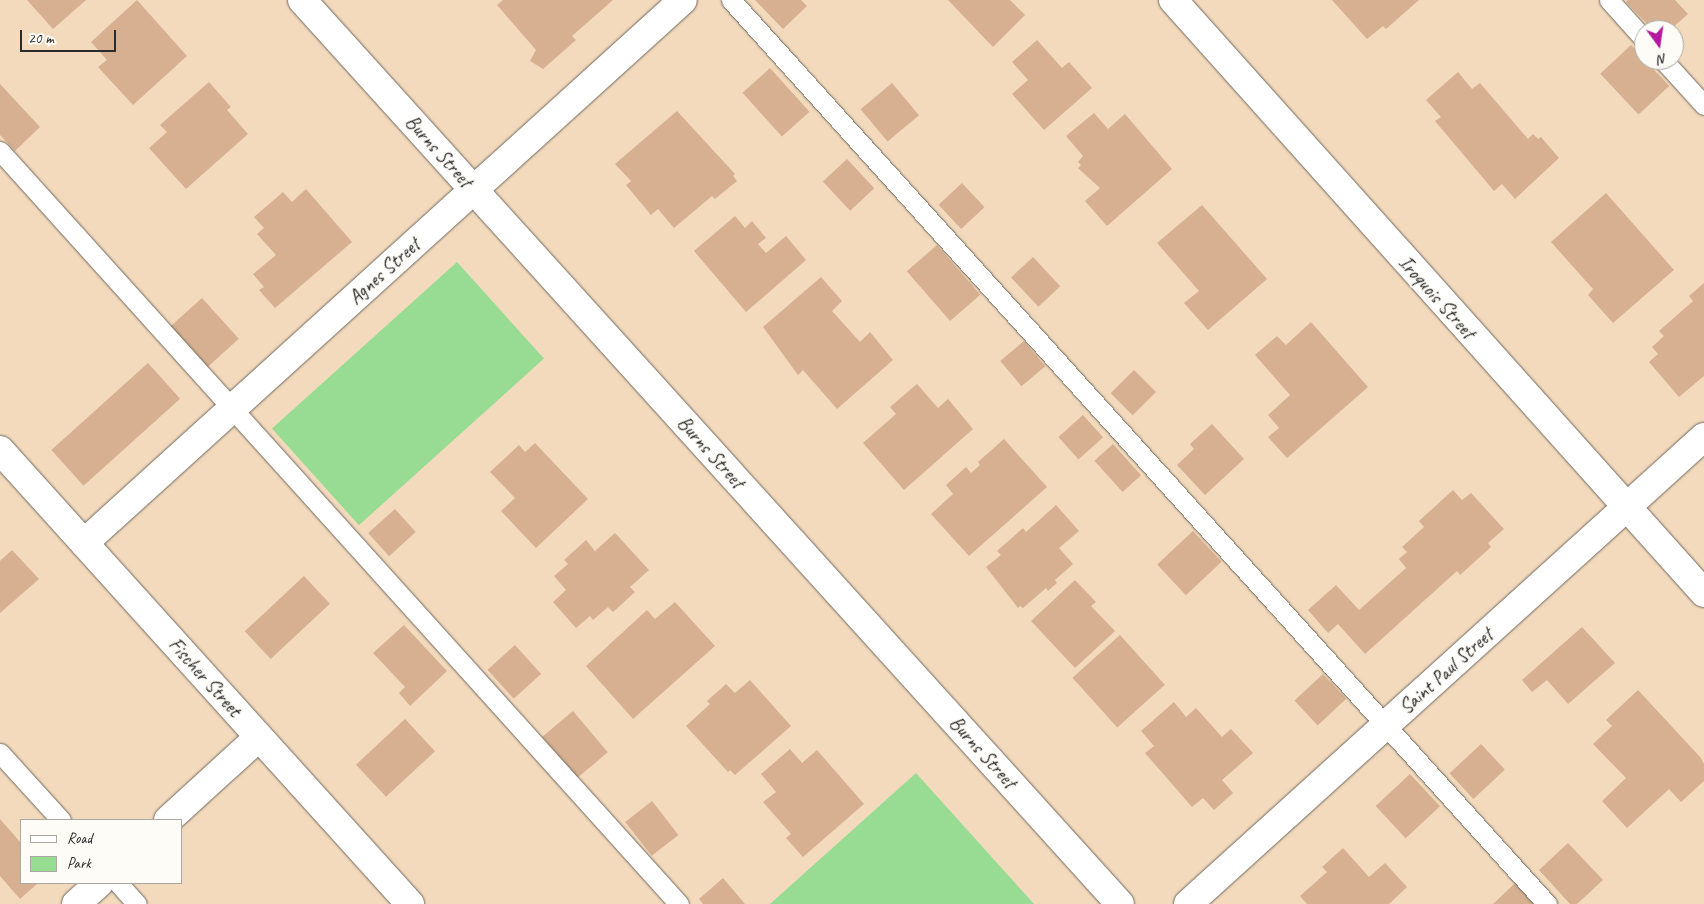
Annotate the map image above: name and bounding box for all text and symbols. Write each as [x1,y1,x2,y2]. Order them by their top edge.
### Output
scale bar [22,20,119,52]
north arrow [1634,20,1684,70]
text: 20 m [28,29,54,48]
text: N [1656,50,1669,68]
street label: Burns Street [400,110,478,192]
street label: Agnes Street [343,233,425,309]
street label: Iroquois Street [1394,251,1480,343]
street label: Burns Street [672,411,750,493]
street label: Saint Paul Street [1394,622,1498,720]
street label: Fischer Street [163,633,247,721]
street label: Burns Street [944,711,1022,793]
legend [20,819,182,884]
text: Road [67,829,92,848]
text: Park [67,854,91,873]

